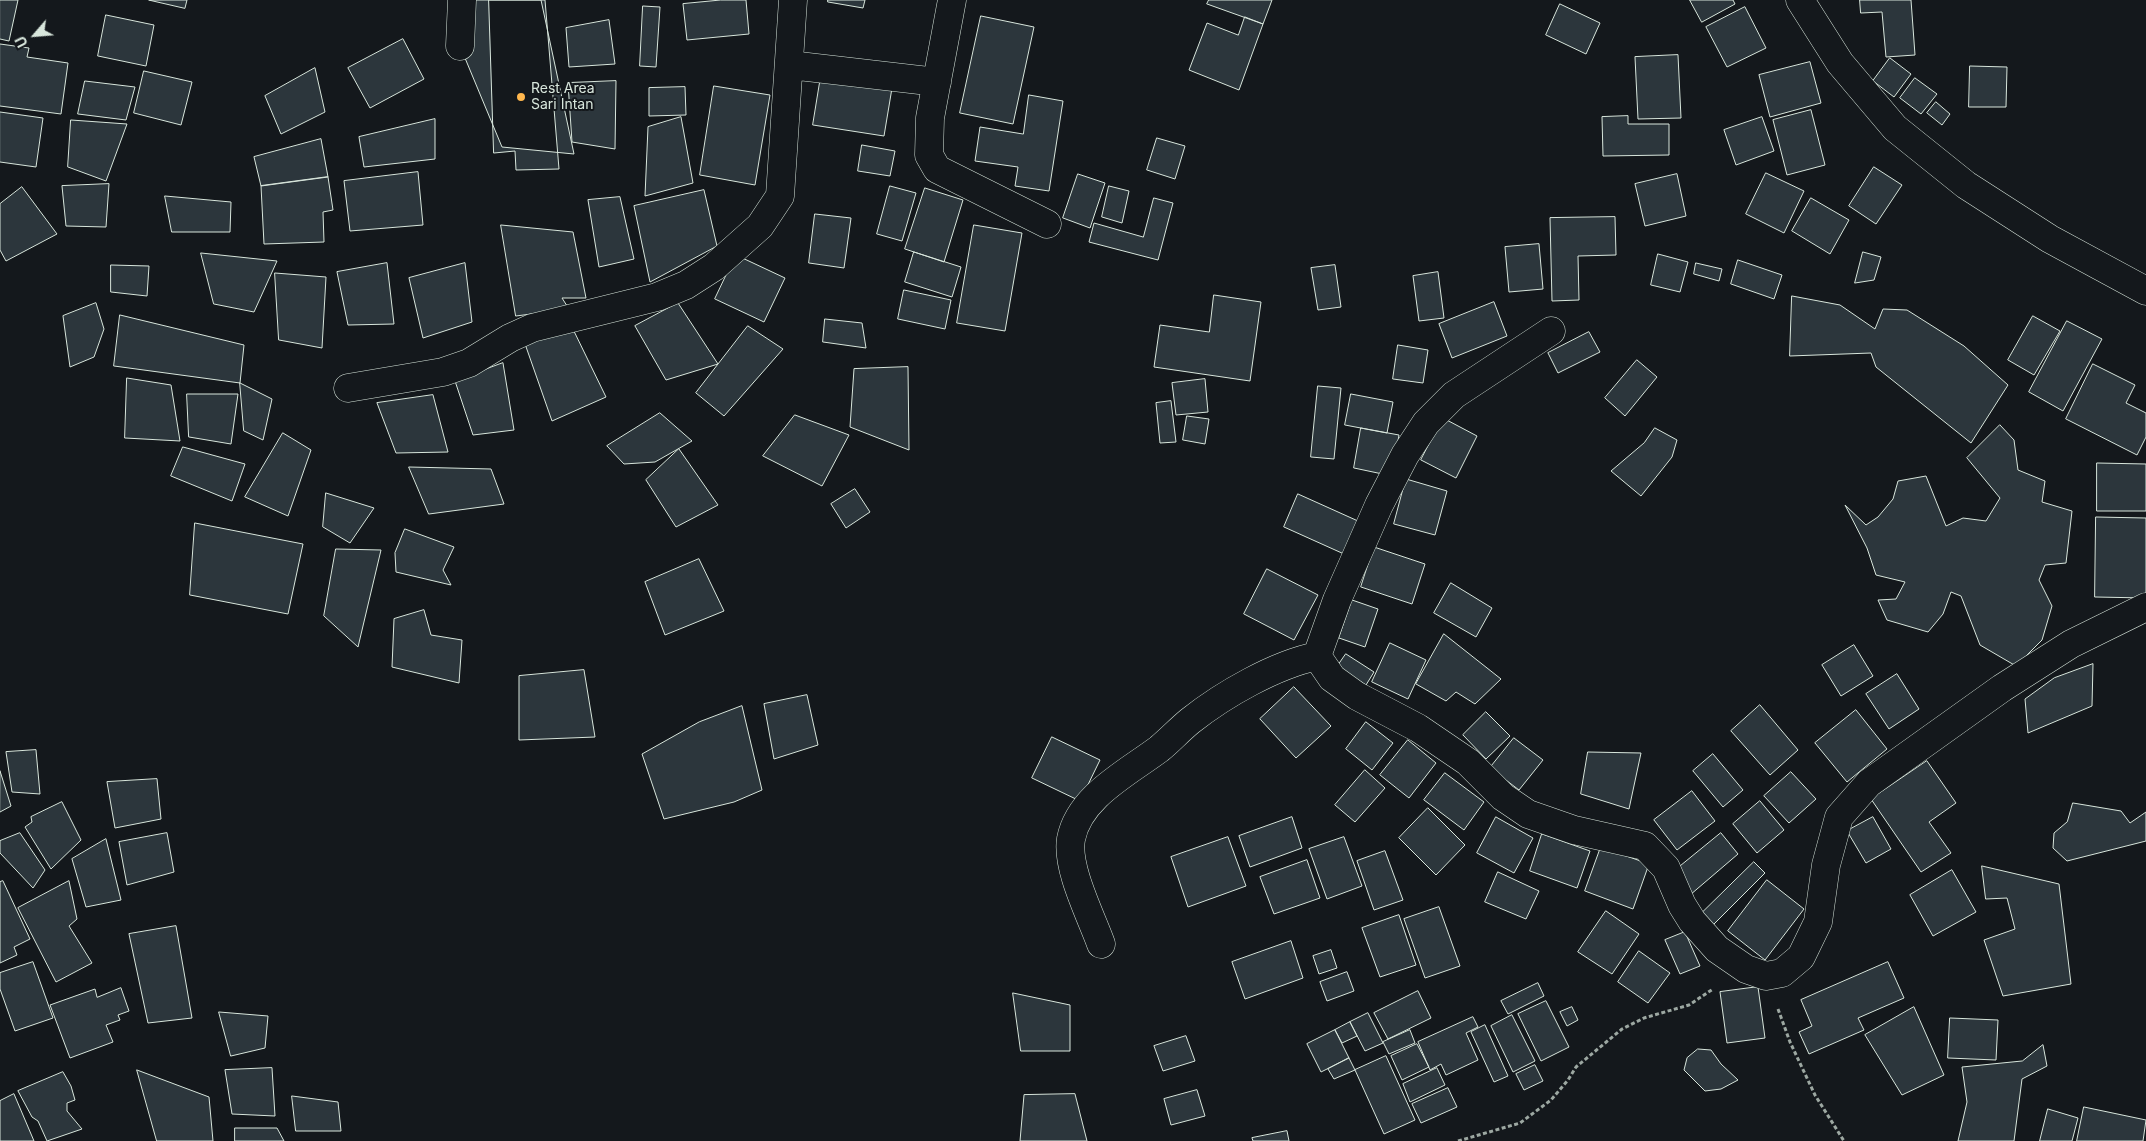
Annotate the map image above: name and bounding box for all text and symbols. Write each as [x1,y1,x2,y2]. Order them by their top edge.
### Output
north arrow [10,10,60,60]
text: U [11,34,31,50]
place label: Rest Area Sari Intan [531,81,595,114]
marker: Rest Area Sari Intan [515,91,527,103]

